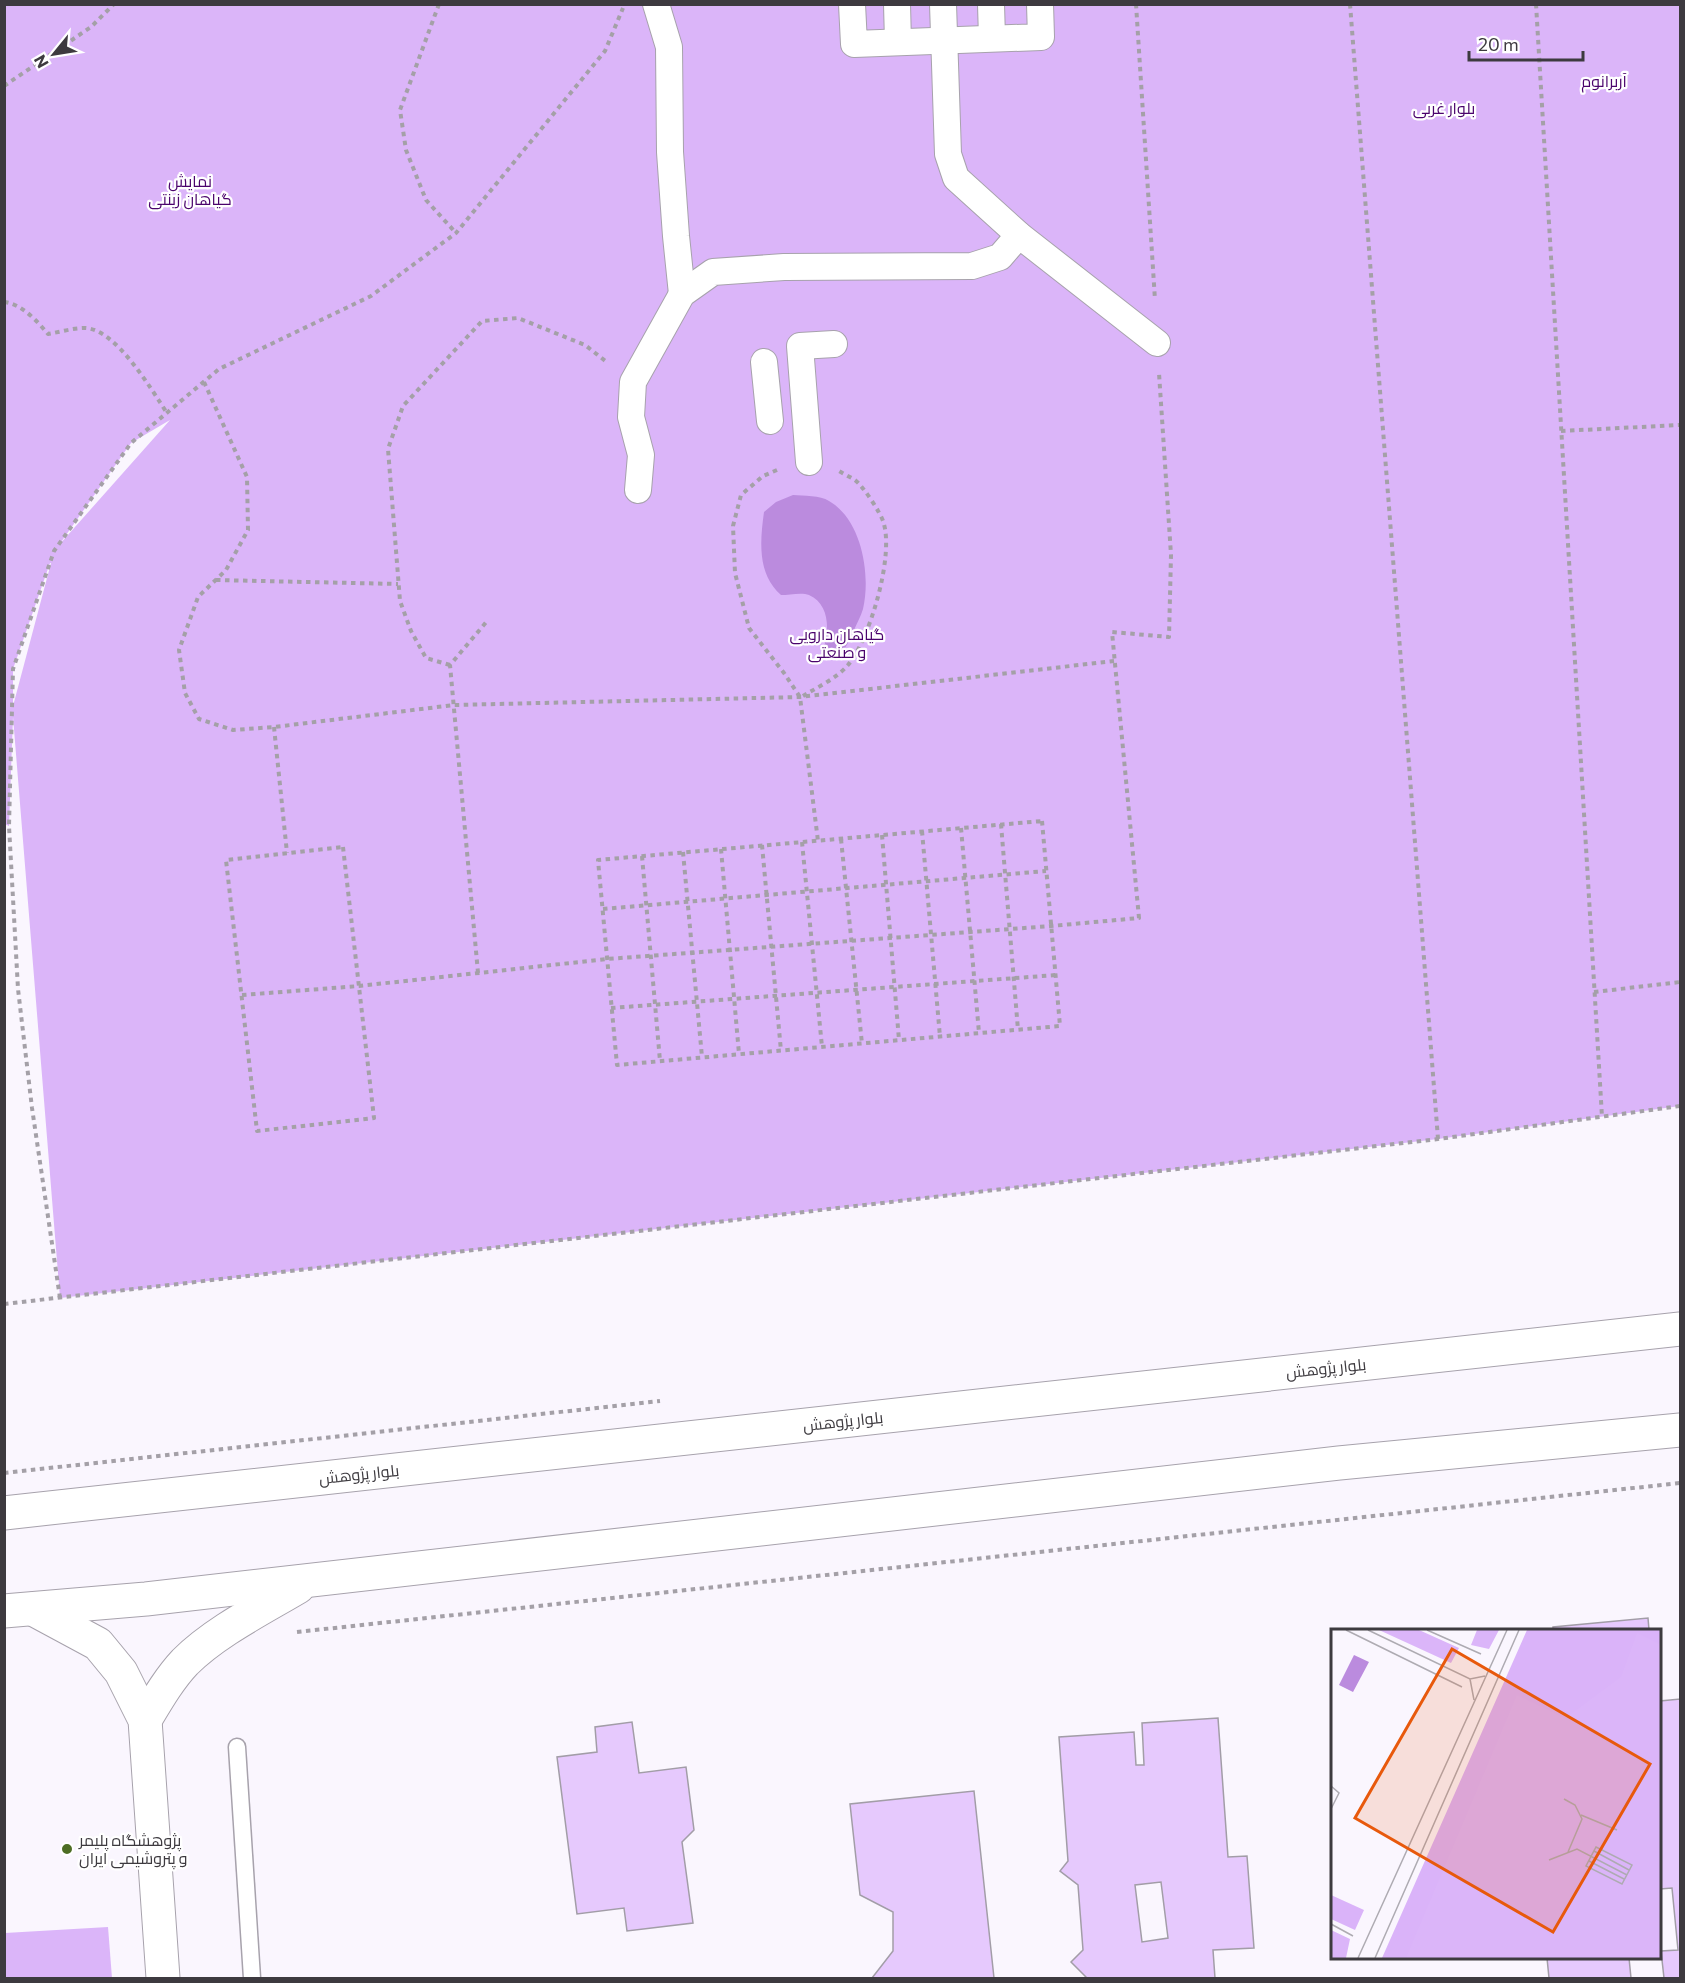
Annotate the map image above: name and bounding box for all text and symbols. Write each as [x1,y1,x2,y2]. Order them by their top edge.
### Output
north arrow [24,24,84,84]
scale bar [1469,24,1583,62]
text: 20 m [1478,33,1519,55]
text: N [29,52,52,72]
park label: آربرانوم [1581,71,1627,93]
park label: بلوار غربی [1413,98,1475,119]
park label: نمایش گیاهان زینتی [148,171,232,210]
park label: گیاهان دارویی و صنعتی [790,624,884,663]
street label: بلوار پژوهش [1285,1354,1367,1384]
street label: بلوار پژوهش [802,1407,884,1437]
street label: بلوار پژوهش [318,1460,400,1490]
inset map [1331,1629,1661,1959]
place label: پژوهشگاه پلیمر و پتروشیمی ایران [78,1830,188,1870]
marker: پژوهشگاه پلیمر و پتروشیمی ایران [60,1842,74,1856]

